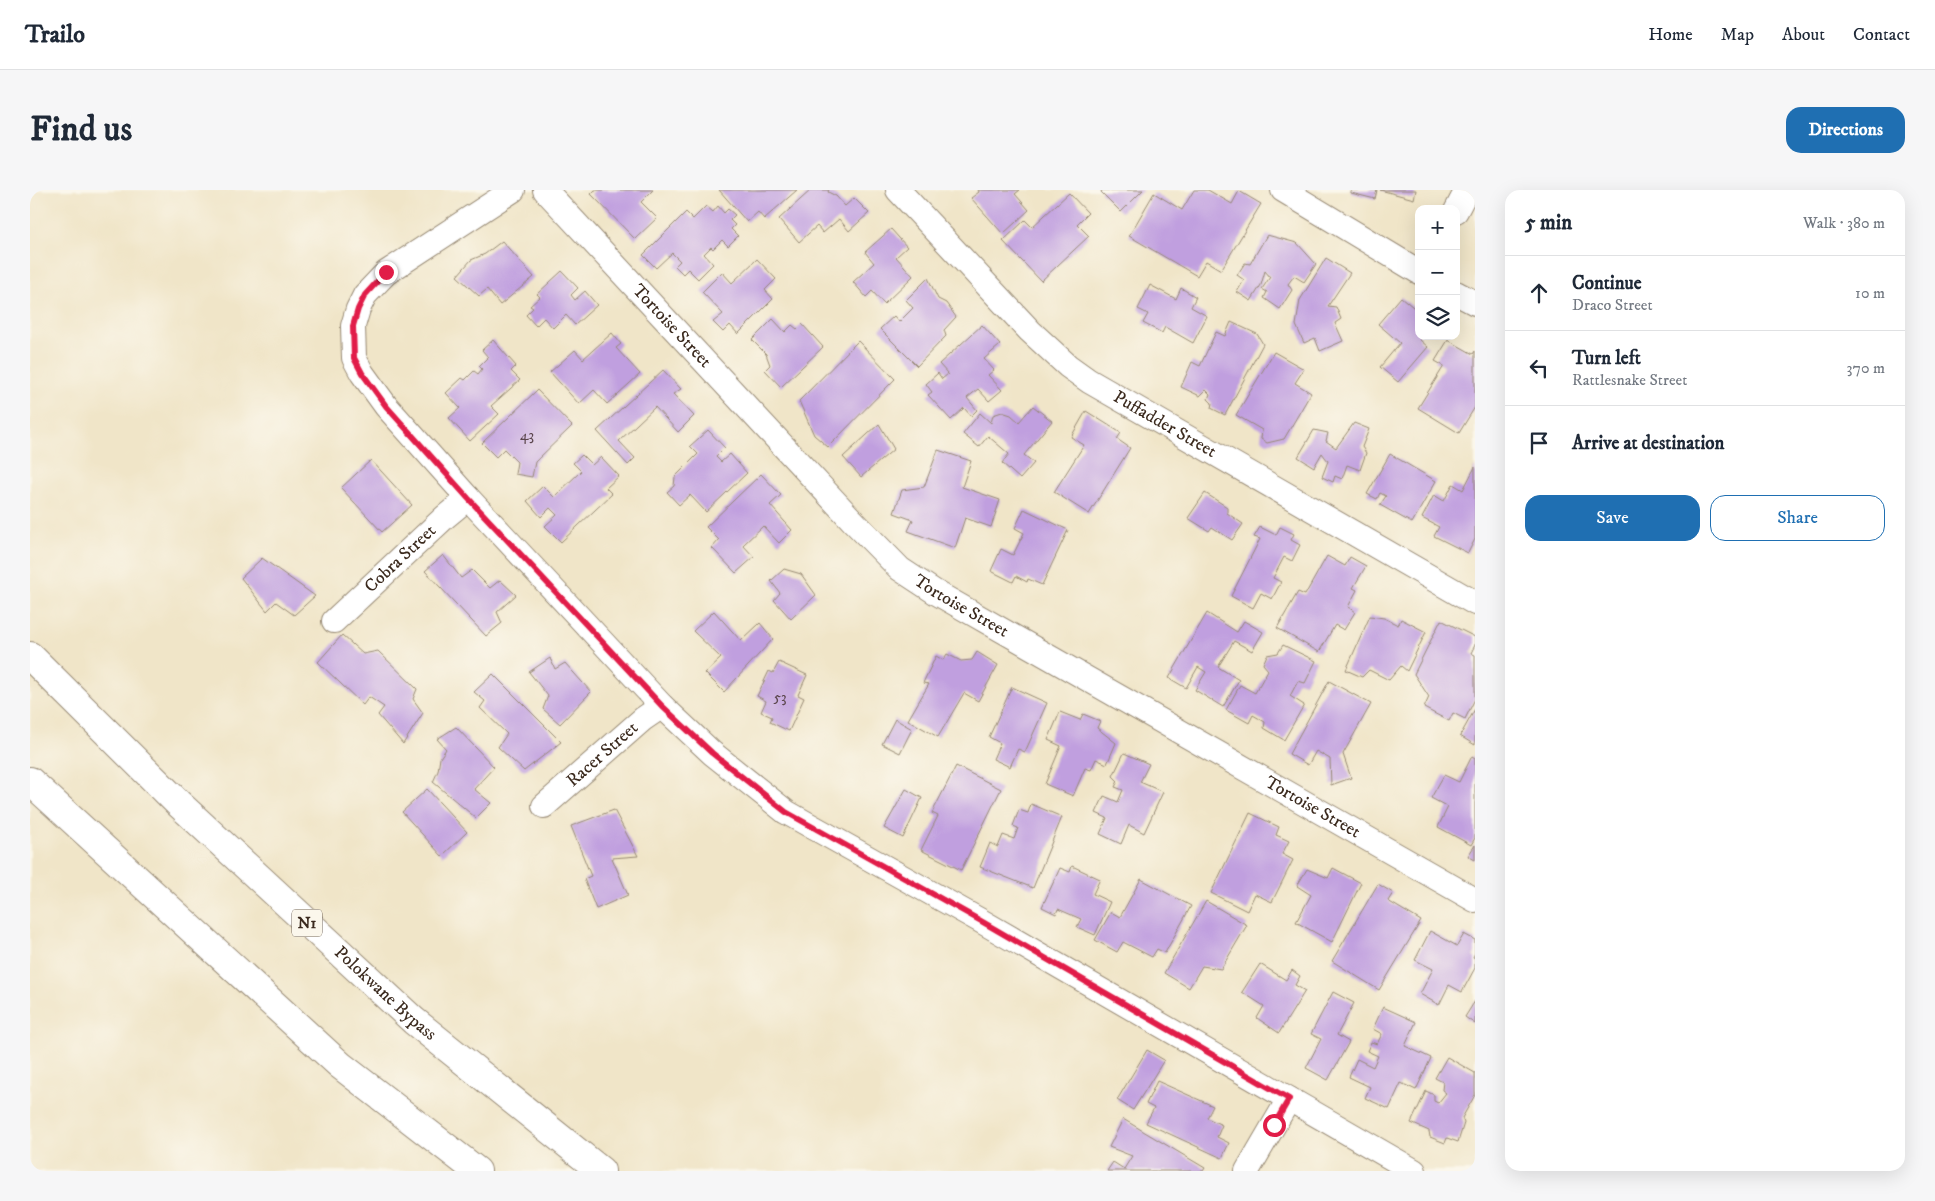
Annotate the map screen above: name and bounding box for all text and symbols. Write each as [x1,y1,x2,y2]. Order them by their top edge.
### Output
text: Trailo [25,20,85,50]
text: Home [1648,24,1693,46]
text: Map [1721,24,1754,46]
text: About [1782,24,1825,46]
text: Contact [1853,24,1910,46]
button: Directions [1786,107,1905,153]
text: Find us [30,108,132,152]
map controls [1415,205,1460,340]
button: + [1415,205,1460,250]
text: 5 min [1525,210,1572,236]
text: Walk · 380 m [1803,213,1885,233]
button: − [1415,250,1460,295]
route end [375,261,398,284]
text: Continue [1572,272,1642,295]
icon: ahead [1525,279,1553,307]
street label: Tortoise Street [627,280,716,373]
text: 10 m [1855,283,1885,303]
button: layers [1415,295,1460,340]
text: Draco Street [1572,295,1653,315]
text: Turn left [1572,347,1641,370]
icon: left [1525,354,1553,382]
text: 370 m [1847,358,1885,378]
text: Rattlesnake Street [1572,370,1687,390]
street label: Puffadder Street [1109,386,1220,463]
house number: 43 [520,426,534,445]
icon: arrive [1525,429,1553,457]
text: Arrive at destination [1572,432,1724,455]
button: Save [1525,495,1700,541]
button: Share [1710,495,1885,541]
street label: Cobra Street [360,520,441,598]
street label: Tortoise Street [909,570,1013,643]
house number: 53 [773,688,787,707]
street label: Racer Street [562,717,643,792]
street label: Tortoise Street [1261,772,1364,843]
road number: N1 [292,910,322,936]
street label: Polokwane Bypass [329,942,441,1045]
route start [1263,1114,1286,1137]

